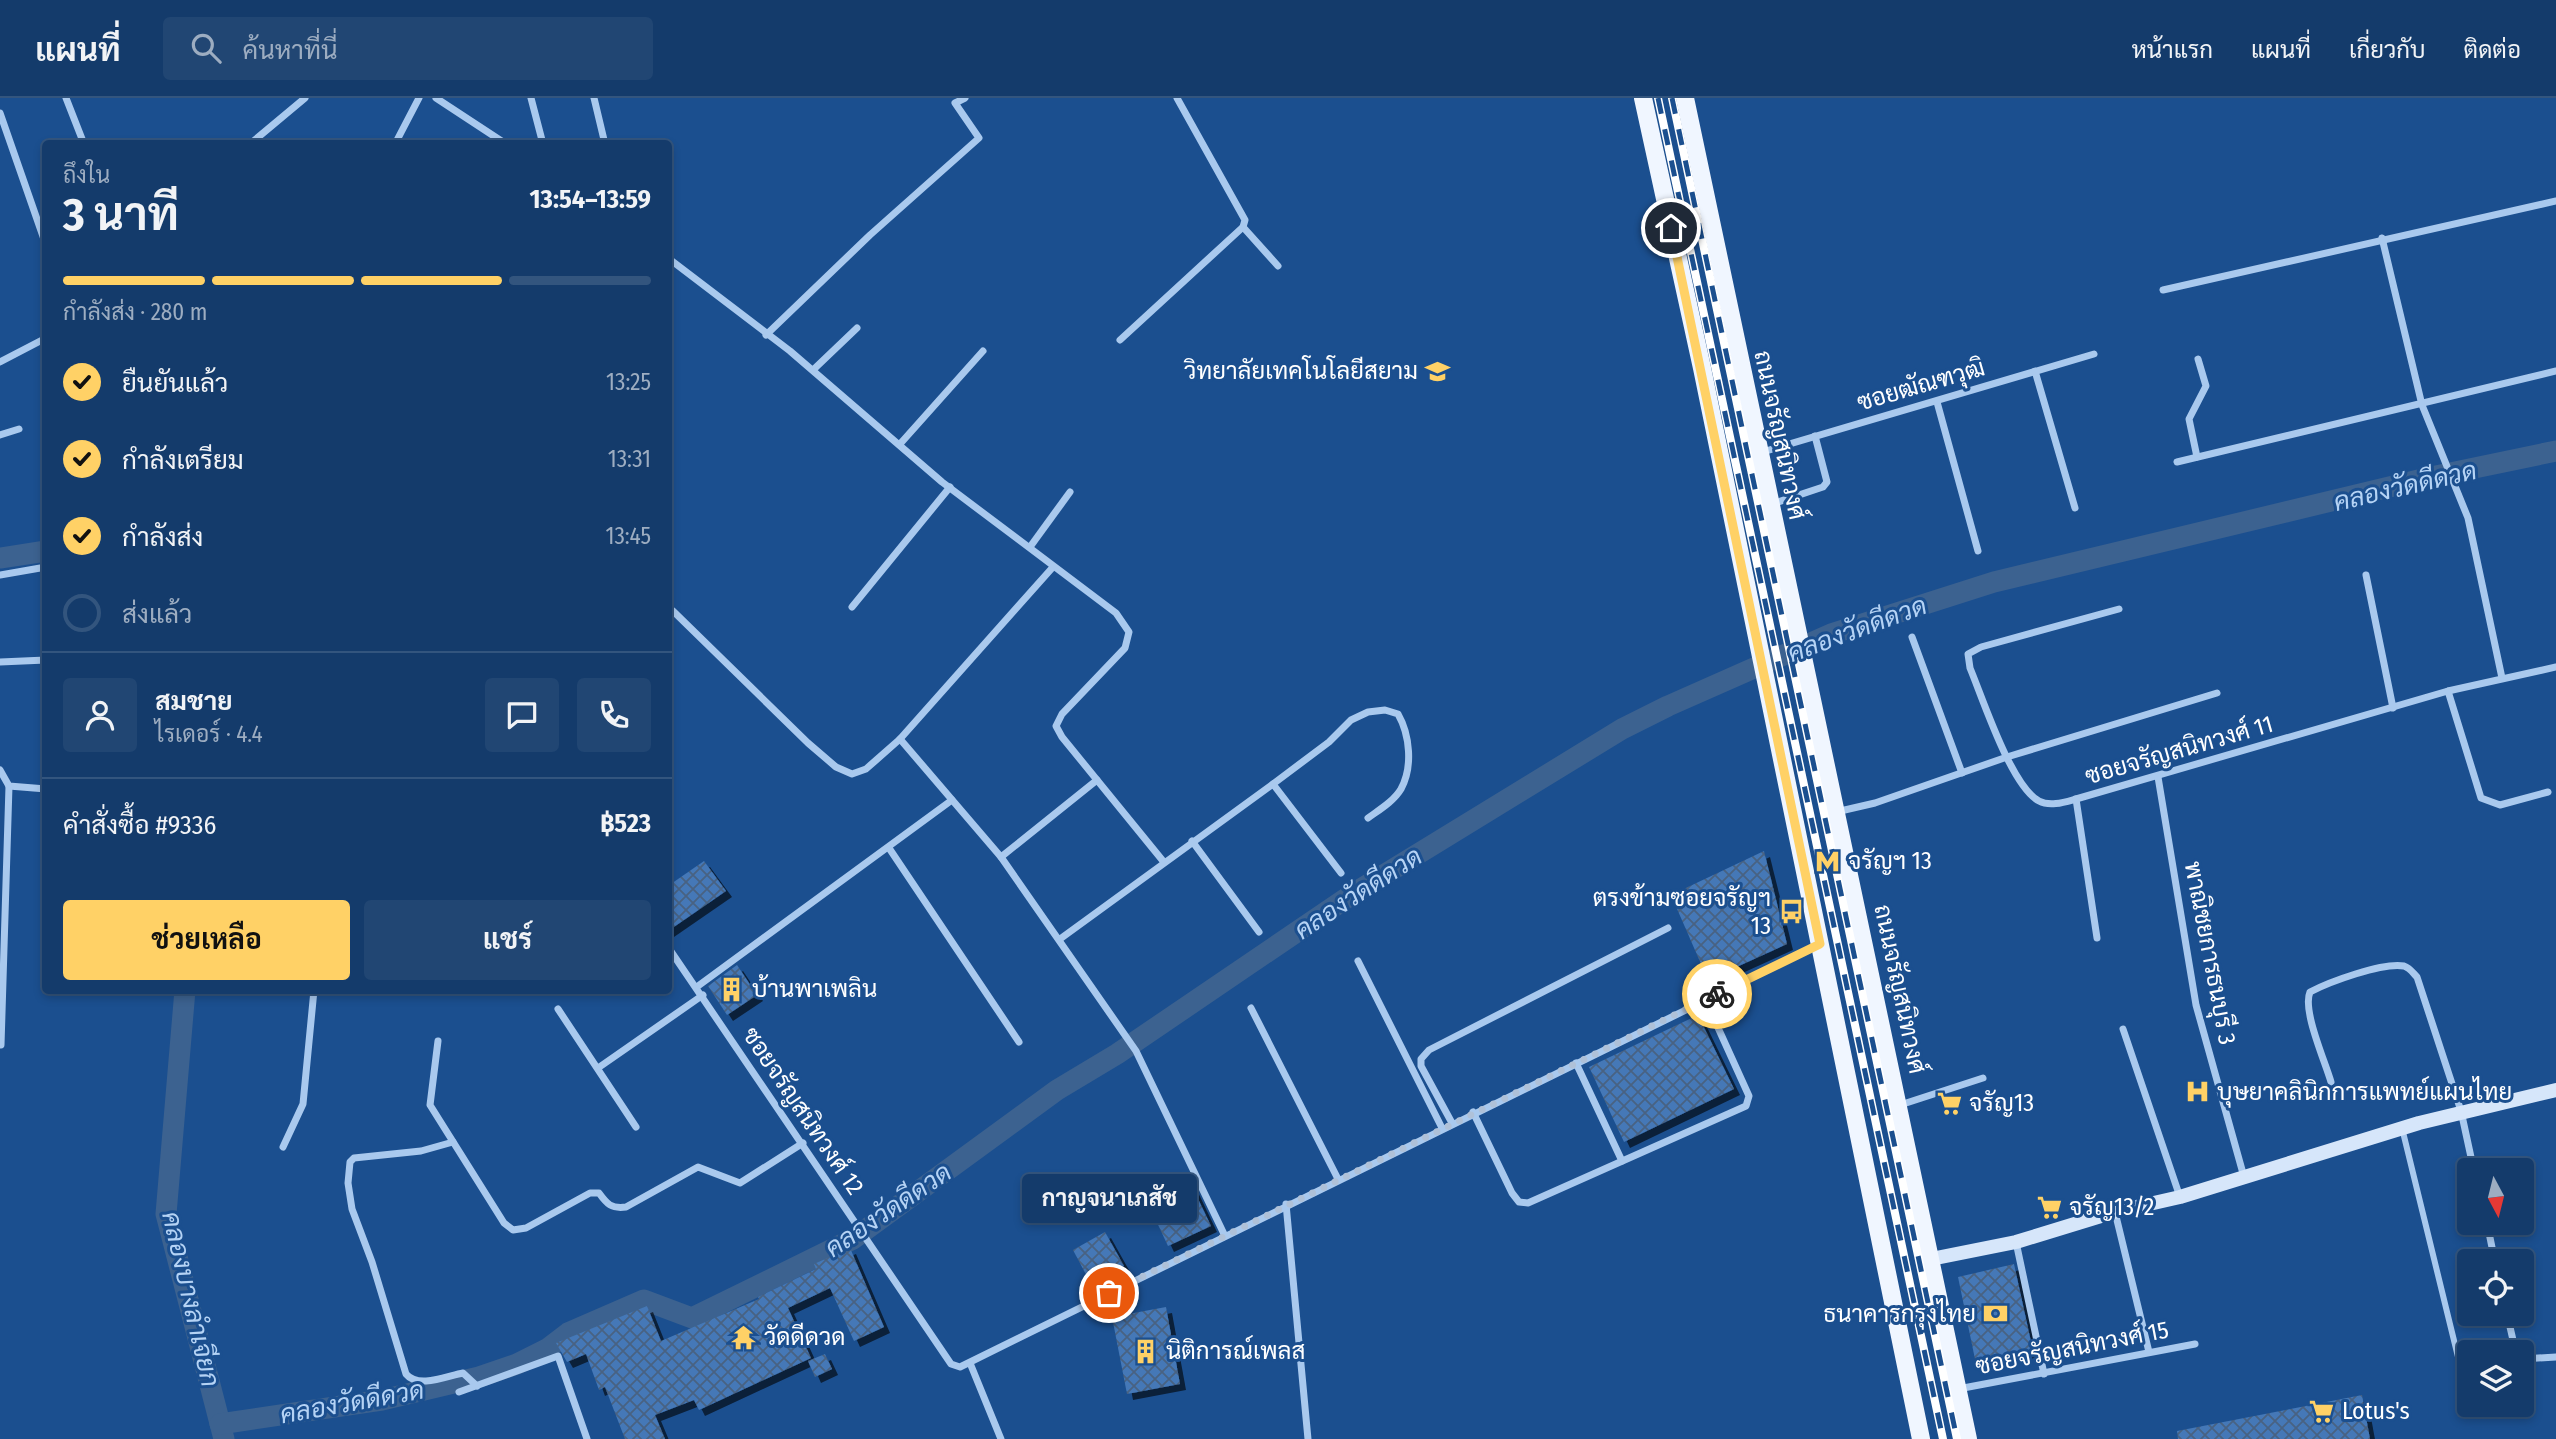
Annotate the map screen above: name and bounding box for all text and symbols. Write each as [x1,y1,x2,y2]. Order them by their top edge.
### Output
search box [163,17,653,80]
icon: search [187,29,225,67]
text: แผนที่ [35,30,121,70]
text: ค้นหาที่นี่ [243,35,338,66]
text: หน้าแรก [2132,36,2213,64]
text: แผนที่ [2251,36,2311,64]
text: เกี่ยวกับ [2349,36,2426,64]
text: ติดต่อ [2464,36,2521,64]
text: ถึงใน [63,161,110,189]
text: 13:54–13:59 [530,184,651,215]
text: 3 นาที [63,187,179,242]
pin [1641,198,1701,258]
icon: home [1652,209,1690,247]
text: กำลังส่ง · 280 m [63,298,207,326]
street label: ถนนจรัญสนิทวงศ์ [1748,348,1814,522]
street label: ซอยฒัณฑวุฒิ [1854,353,1989,419]
place label: วิทยาลัยเทคโนโลยีสยาม [1183,355,1418,385]
school or university icon: วิทยาลัยเทคโนโลยีสยาม [1424,357,1452,385]
icon: check [63,363,101,401]
text: ยืนยันแล้ว [122,368,228,399]
text: 13:25 [606,368,651,396]
icon: check [63,440,101,478]
text: กำลังเตรียม [122,445,244,476]
text: 13:31 [608,445,651,473]
water label: คลองวัดดีดวด [2330,454,2480,518]
icon: check [63,517,101,555]
text: กำลังส่ง [122,522,203,553]
text: 13:45 [605,522,651,550]
water label: คลองวัดดีดวด [1783,589,1931,669]
text: ส่งแล้ว [122,599,192,630]
button: person [63,678,137,752]
button: chat [485,678,559,752]
button: phone [577,678,651,752]
text: สมชาย [155,686,232,717]
street label: ซอยจรัญสนิทวงศ์ 11 [2081,708,2276,790]
text: ไรเดอร์ · 4.4 [155,720,263,748]
text: ฿523 [600,808,651,839]
text: คำสั่งซื้อ #9336 [63,810,216,841]
water label: คลองวัดดีดวด [1288,840,1428,946]
metro station icon: จรัญฯ 13 [1814,847,1842,875]
place label: จรัญฯ 13 [1848,847,1932,875]
street label: พาณิชยการธนบุรี 3 [2177,859,2242,1047]
place label: ตรงข้ามซอยจรัญฯ 13 [1593,883,1771,940]
bus stop icon: ตรงข้ามซอยจรัญฯ 13 [1777,898,1805,926]
button: ช่วยเหลือ [63,900,350,980]
button: แชร์ [364,900,651,980]
street label: ถนนจรัญสนิทวงศ์ [1868,902,1934,1076]
courier [1682,959,1752,1029]
place label: บ้านพาเพลิน [752,974,877,1003]
building icon: บ้านพาเพลิน [718,975,746,1003]
icon: bike [1698,975,1736,1013]
street label: ซอยจรัญสนิทวงศ์ 12 [737,1021,871,1200]
place label: บุษยาคลินิกการแพทย์แผนไทย [2217,1076,2512,1108]
hospital icon: บุษยาคลินิกการแพทย์แผนไทย [2183,1078,2211,1106]
supermarket icon: จรัญ13 [1935,1089,1963,1117]
place label: จรัญ13 [1969,1089,2034,1117]
water label: คลองวัดดีดวด [819,1156,957,1264]
north arrow [2457,1158,2534,1236]
map controls [2457,1158,2534,1417]
callout: กาญจนาเภสัช [1021,1174,1196,1223]
text: กาญจนาเภสัช [1042,1184,1177,1212]
supermarket icon: จรัญ13/2 [2035,1193,2063,1221]
place label: จรัญ13/2 [2069,1193,2154,1221]
water label: คลองบางลำเจียก [155,1208,227,1390]
button: locate [2457,1249,2534,1326]
pin [1079,1263,1139,1323]
icon: bag [1090,1274,1128,1312]
place label: ธนาคารกรุงไทย [1823,1298,1976,1330]
bank icon: ธนาคารกรุงไทย [1982,1300,2010,1328]
street label: ซอยจรัญสนิทวงศ์ 15 [1973,1314,2171,1380]
place label: วัดดีดวด [764,1322,845,1351]
temple icon: วัดดีดวด [730,1323,758,1351]
place label: นิติการณ์เพลส [1166,1335,1305,1365]
building icon: นิติการณ์เพลส [1132,1337,1160,1365]
button: layers [2457,1340,2534,1417]
water label: คลองวัดดีดวด [277,1374,427,1430]
supermarket icon: Lotus's [2308,1397,2336,1425]
place label: Lotus's [2342,1397,2410,1425]

